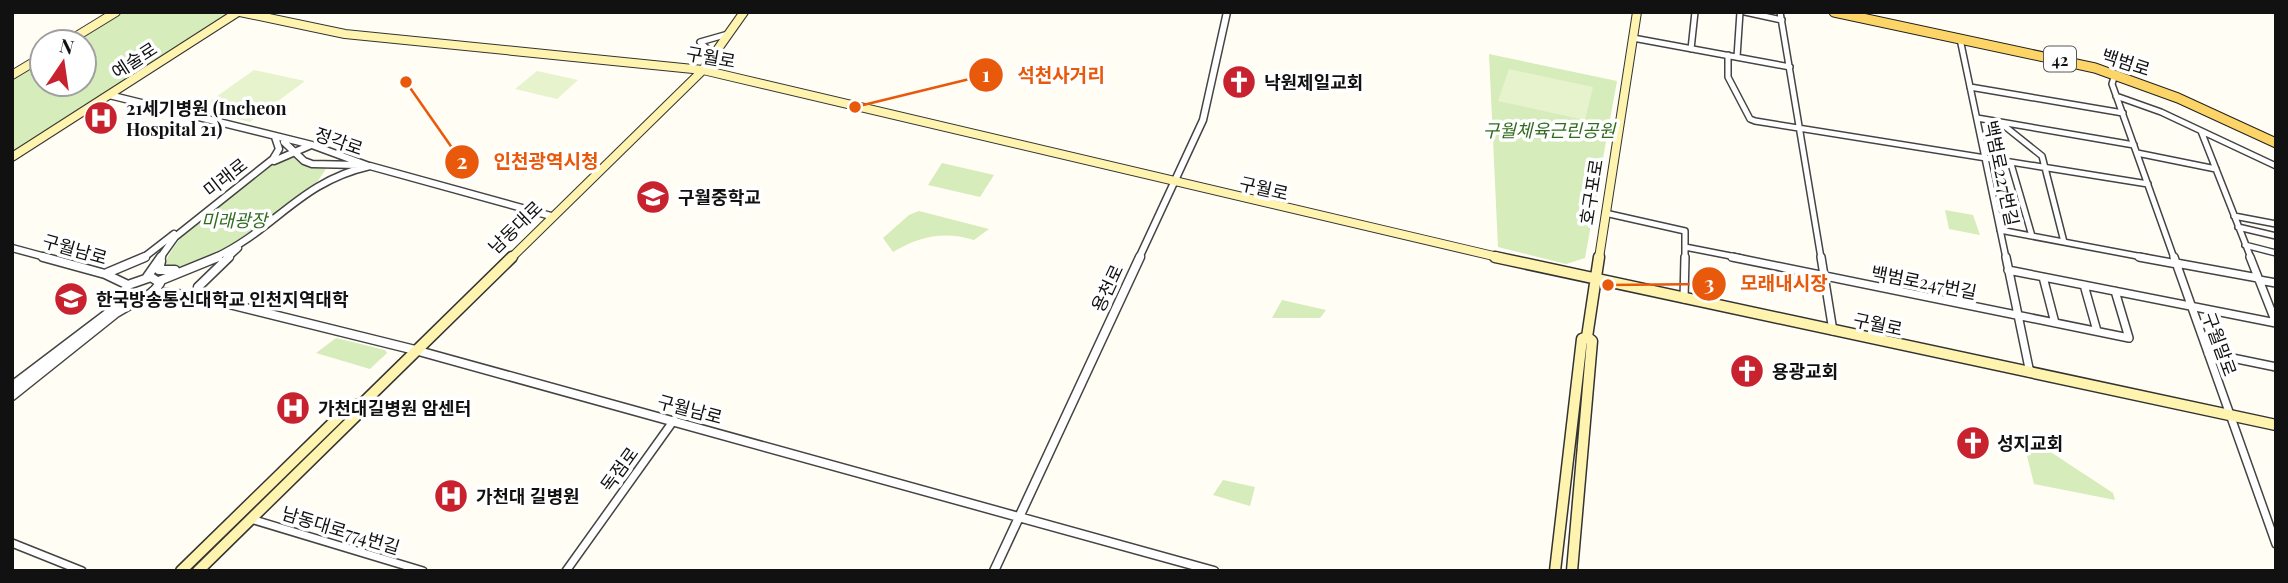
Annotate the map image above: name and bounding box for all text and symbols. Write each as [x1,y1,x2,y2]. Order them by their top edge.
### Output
north arrow [28,28,98,98]
text: N [57,31,77,60]
street label: 예술로 [107,36,161,84]
street label: 구월로 [684,41,738,73]
street label: 백범로 [2099,43,2153,81]
road number: 42 [2044,46,2076,72]
callout: 석천사거리 [968,55,1119,95]
text: 1 [982,59,990,87]
text: 석천사거리 [1017,61,1105,87]
church icon: 낙원제일교회 [1220,63,1258,101]
place label: 낙원제일교회 [1264,70,1363,94]
place label: 21세기병원 (Incheon Hospital 21) [126,96,286,141]
hospital icon: 21세기병원 (Incheon Hospital 21) [82,99,120,137]
park label: 구월체육근린공원 [1483,118,1617,142]
street label: 백범로227번길 [1979,118,2025,228]
street label: 정각로 [312,122,366,160]
callout: 인천광역시청 [445,142,613,182]
text: 2 [457,146,468,174]
text: 인천광역시청 [494,147,598,173]
street label: 미래로 [198,152,252,202]
street label: 호구포로 [1574,157,1608,227]
street label: 구월로 [1237,171,1291,205]
school or university icon: 구월중학교 [634,178,672,216]
place label: 구월중학교 [678,185,761,209]
street label: 남동대로 [483,195,547,259]
park label: 미래광장 [201,208,270,232]
street label: 구월남로 [40,228,110,270]
street label: 용천로 [1086,260,1128,316]
street label: 백범로247번길 [1869,260,1979,304]
callout: 모래내시장 [1691,264,1842,304]
text: 3 [1704,268,1714,296]
text: 모래내시장 [1740,269,1828,295]
school or university icon: 한국방송통신대학교 인천지역대학 [52,280,90,318]
place label: 한국방송통신대학교 인천지역대학 [96,287,349,311]
street label: 구월로 [1851,307,1905,341]
street label: 구월말로 [2197,309,2243,379]
church icon: 용광교회 [1728,352,1766,390]
place label: 용광교회 [1772,359,1838,383]
hospital icon: 가천대길병원 암센터 [274,389,312,427]
street label: 구월남로 [655,389,725,429]
place label: 가천대길병원 암센터 [318,396,471,420]
church icon: 성지교회 [1954,424,1992,462]
place label: 성지교회 [1997,431,2063,455]
street label: 독점로 [595,442,643,496]
hospital icon: 가천대 길병원 [432,477,470,515]
place label: 가천대 길병원 [476,484,580,508]
street label: 남동대로774번길 [279,501,403,559]

